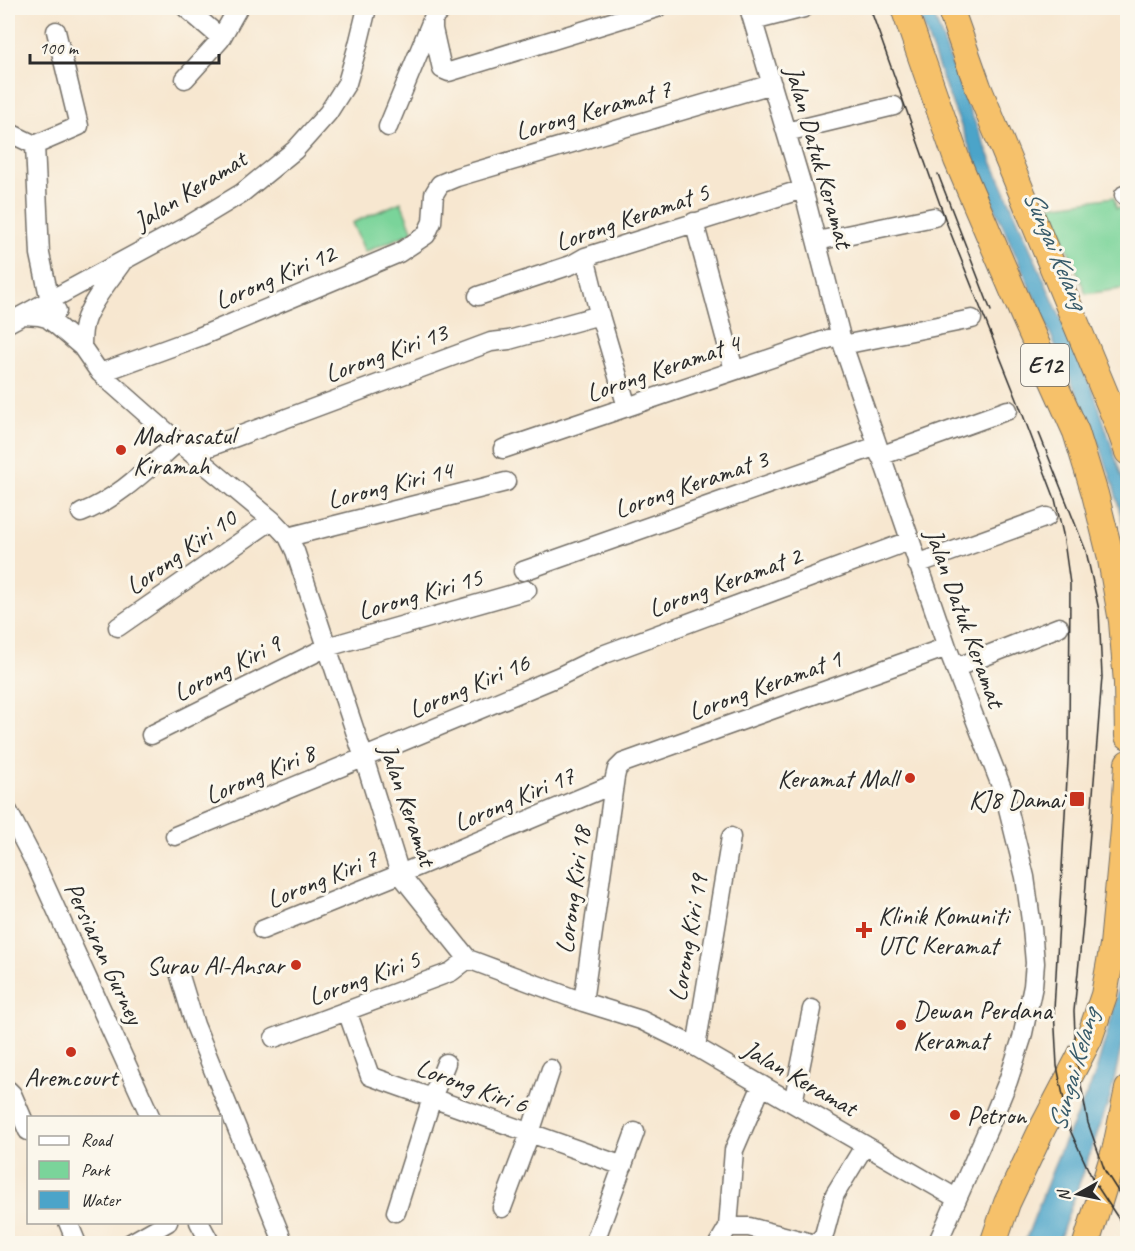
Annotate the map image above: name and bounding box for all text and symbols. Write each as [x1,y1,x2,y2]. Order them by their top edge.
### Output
scale bar [30,27,219,65]
text: 100 m [39,37,80,59]
street label: Jalan Datuk Keramat [777,60,861,254]
street label: Lorong Keramat 7 [511,72,676,148]
street label: Jalan Keramat [126,141,254,239]
street label: Lorong Keramat 5 [551,175,714,259]
water label: Sungai Kelang [1016,185,1098,317]
street label: Lorong Kiri 12 [210,236,342,317]
street label: Lorong Kiri 13 [320,315,454,390]
street label: Lorong Keramat 4 [582,326,746,410]
road number: E12 [1021,344,1069,386]
place label: Madrasatul Kiramah [133,419,240,482]
street label: Lorong Keramat 3 [610,442,774,526]
marker: Madrasatul Kiramah [114,443,128,457]
street label: Lorong Kiri 14 [324,453,458,516]
street label: Lorong Kiri 10 [119,500,245,602]
street label: Jalan Datuk Keramat [917,522,1013,714]
street label: Lorong Keramat 2 [644,538,808,625]
street label: Lorong Kiri 15 [354,560,487,627]
street label: Lorong Kiri 9 [168,626,288,709]
street label: Lorong Keramat 1 [684,642,847,728]
street label: Lorong Kiri 16 [404,645,535,726]
street label: Lorong Kiri 8 [200,735,322,812]
street label: Jalan Keramat [371,738,445,873]
street label: Lorong Kiri 17 [449,758,580,839]
place label: Keramat Mall [778,762,903,795]
marker: Keramat Mall [903,771,917,785]
place label: KJ8 Damai [969,783,1067,816]
marker: KJ8 Damai [1068,790,1086,808]
street label: Lorong Kiri 18 [548,822,599,956]
street label: Lorong Kiri 7 [262,841,383,916]
street label: Lorong Kiri 19 [661,870,716,1004]
street label: Persiaran Gurney [57,877,152,1031]
place label: Klinik Komuniti UTC Keramat [878,899,1011,962]
marker: Klinik Komuniti UTC Keramat [855,921,873,939]
street label: Lorong Kiri 5 [304,942,425,1013]
place label: Surau Al-Ansar [147,949,287,982]
marker: Surau Al-Ansar [289,958,303,972]
place label: Dewan Perdana Keramat [913,994,1053,1057]
water label: Sungai Kelang [1039,1001,1108,1135]
marker: Dewan Perdana Keramat [894,1018,908,1032]
street label: Jalan Keramat [735,1031,865,1125]
marker: Aremcourt [64,1045,78,1059]
street label: Lorong Kiri 6 [412,1051,533,1122]
place label: Aremcourt [25,1061,120,1094]
place label: Petron [967,1099,1027,1132]
marker: Petron [948,1108,962,1122]
legend [27,1116,222,1224]
text: Road [81,1129,114,1151]
text: Park [81,1159,111,1181]
north arrow [1048,1164,1108,1224]
text: N [1053,1187,1075,1203]
text: Water [81,1189,122,1211]

